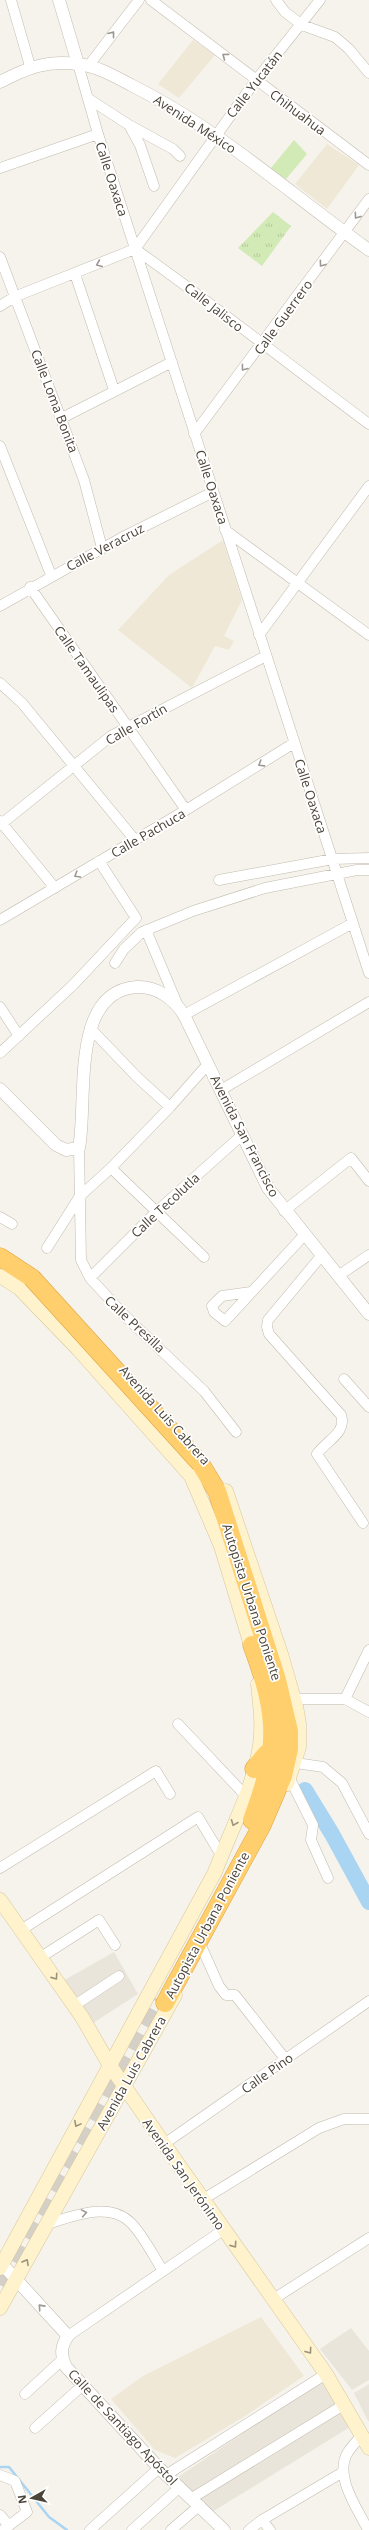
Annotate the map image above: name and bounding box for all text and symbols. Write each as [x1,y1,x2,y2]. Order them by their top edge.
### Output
one-way arrow [108,32,115,39]
street label: Calle Yucatán [222,46,286,122]
one-way arrow [223,54,230,61]
street label: Chihuahua [266,85,330,139]
street label: Avenida México [150,91,240,158]
street label: Calle Oaxaca [91,139,133,219]
one-way arrow [355,211,362,218]
one-way arrow [95,259,102,267]
one-way arrow [319,260,326,267]
street label: Calle Guerrero [250,276,316,358]
street label: Calle Jalisco [181,278,247,336]
street label: Calle Loma Bonita [27,347,83,455]
one-way arrow [242,364,249,371]
street label: Calle Oaxaca [191,447,233,527]
street label: Calle Veracruz [63,519,147,575]
street label: Calle Tamaulipas [50,622,124,716]
street label: Calle Fortín [102,699,170,749]
street label: Calle Oaxaca [290,756,332,836]
one-way arrow [258,759,265,767]
street label: Calle Pachuca [107,804,189,862]
one-way arrow [74,870,81,877]
street label: Avenida San Francisco [206,1072,284,1200]
street label: Calle Tecolutla [127,1169,203,1241]
street label: Calle Presilla [101,1291,169,1357]
street label: Avenida Luis Cabrera [116,1361,214,1469]
street label: Autopista Urbana Poniente [218,1521,286,1683]
one-way arrow [231,1820,239,1827]
street label: Autopista Urbana Poniente [161,1848,253,2002]
one-way arrow [50,1973,58,1980]
street label: Avenida Luis Cabrera [92,2013,170,2133]
street label: Calle Pino [237,2048,297,2097]
street label: Avenida San Jerónimo [139,2115,229,2234]
one-way arrow [75,2120,82,2128]
one-way arrow [81,2210,87,2218]
one-way arrow [229,2241,236,2248]
one-way arrow [21,2258,29,2266]
one-way arrow [39,2305,46,2312]
one-way arrow [305,2347,312,2354]
street label: Calle de Santiago Apóstol [64,2365,182,2489]
north arrow [12,2478,52,2518]
text: N [14,2494,30,2505]

